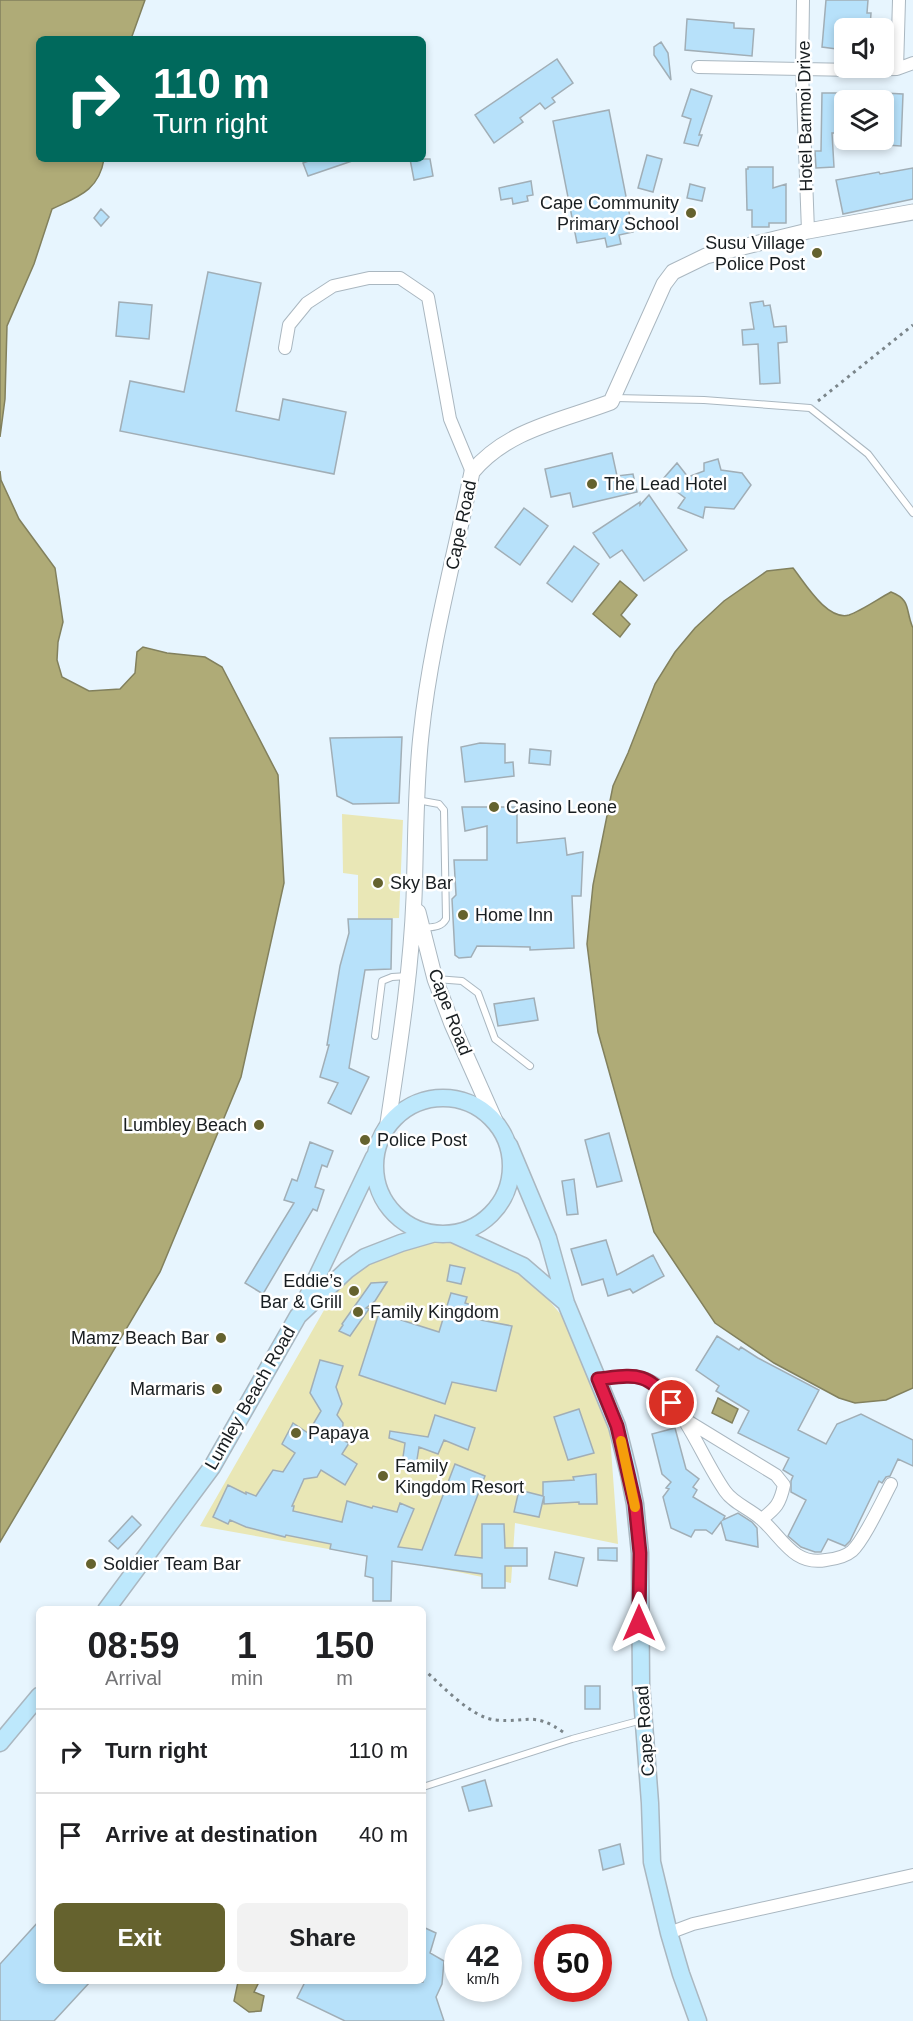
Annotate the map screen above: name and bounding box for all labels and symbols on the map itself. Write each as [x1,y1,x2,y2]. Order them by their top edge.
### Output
street label: Hotel Barmoi Drive [794,40,816,192]
place label: Cape Community Primary School [540,193,679,234]
marker: Cape Community Primary School [684,206,698,220]
place label: Susu Village Police Post [705,233,805,274]
marker: Susu Village Police Post [810,246,824,260]
place label: The Lead Hotel [604,474,727,494]
marker: The Lead Hotel [585,477,599,491]
street label: Cape Road [442,478,480,572]
place label: Casino Leone [506,797,617,817]
marker: Casino Leone [487,800,501,814]
place label: Sky Bar [390,873,453,893]
marker: Sky Bar [371,876,385,890]
place label: Home Inn [475,905,553,925]
marker: Home Inn [456,908,470,922]
street label: Cape Road [424,966,476,1058]
place label: Lumbley Beach [123,1115,247,1135]
marker: Lumbley Beach [252,1118,266,1132]
place label: Police Post [377,1130,467,1150]
marker: Police Post [358,1133,372,1147]
place label: Eddie’s Bar & Grill [260,1271,342,1312]
marker: Eddie’s Bar & Grill [347,1284,361,1298]
place label: Family Kingdom [370,1302,499,1322]
marker: Family Kingdom [351,1305,365,1319]
street label: Lumley Beach Road [201,1323,299,1473]
place label: Mamz Beach Bar [71,1328,209,1348]
marker: Mamz Beach Bar [214,1331,228,1345]
pin [646,1377,697,1428]
place label: Marmaris [130,1379,205,1399]
marker: Marmaris [210,1382,224,1396]
place label: Papaya [308,1423,370,1443]
marker: Papaya [289,1426,303,1440]
place label: Family Kingdom Resort [395,1456,524,1497]
marker: Family Kingdom Resort [376,1469,390,1483]
place label: Soldier Team Bar [103,1554,241,1574]
marker: Soldier Team Bar [84,1557,98,1571]
position arrow [607,1591,671,1655]
street label: Cape Road [632,1685,658,1777]
speed limit sign: 50 [534,1924,612,2002]

